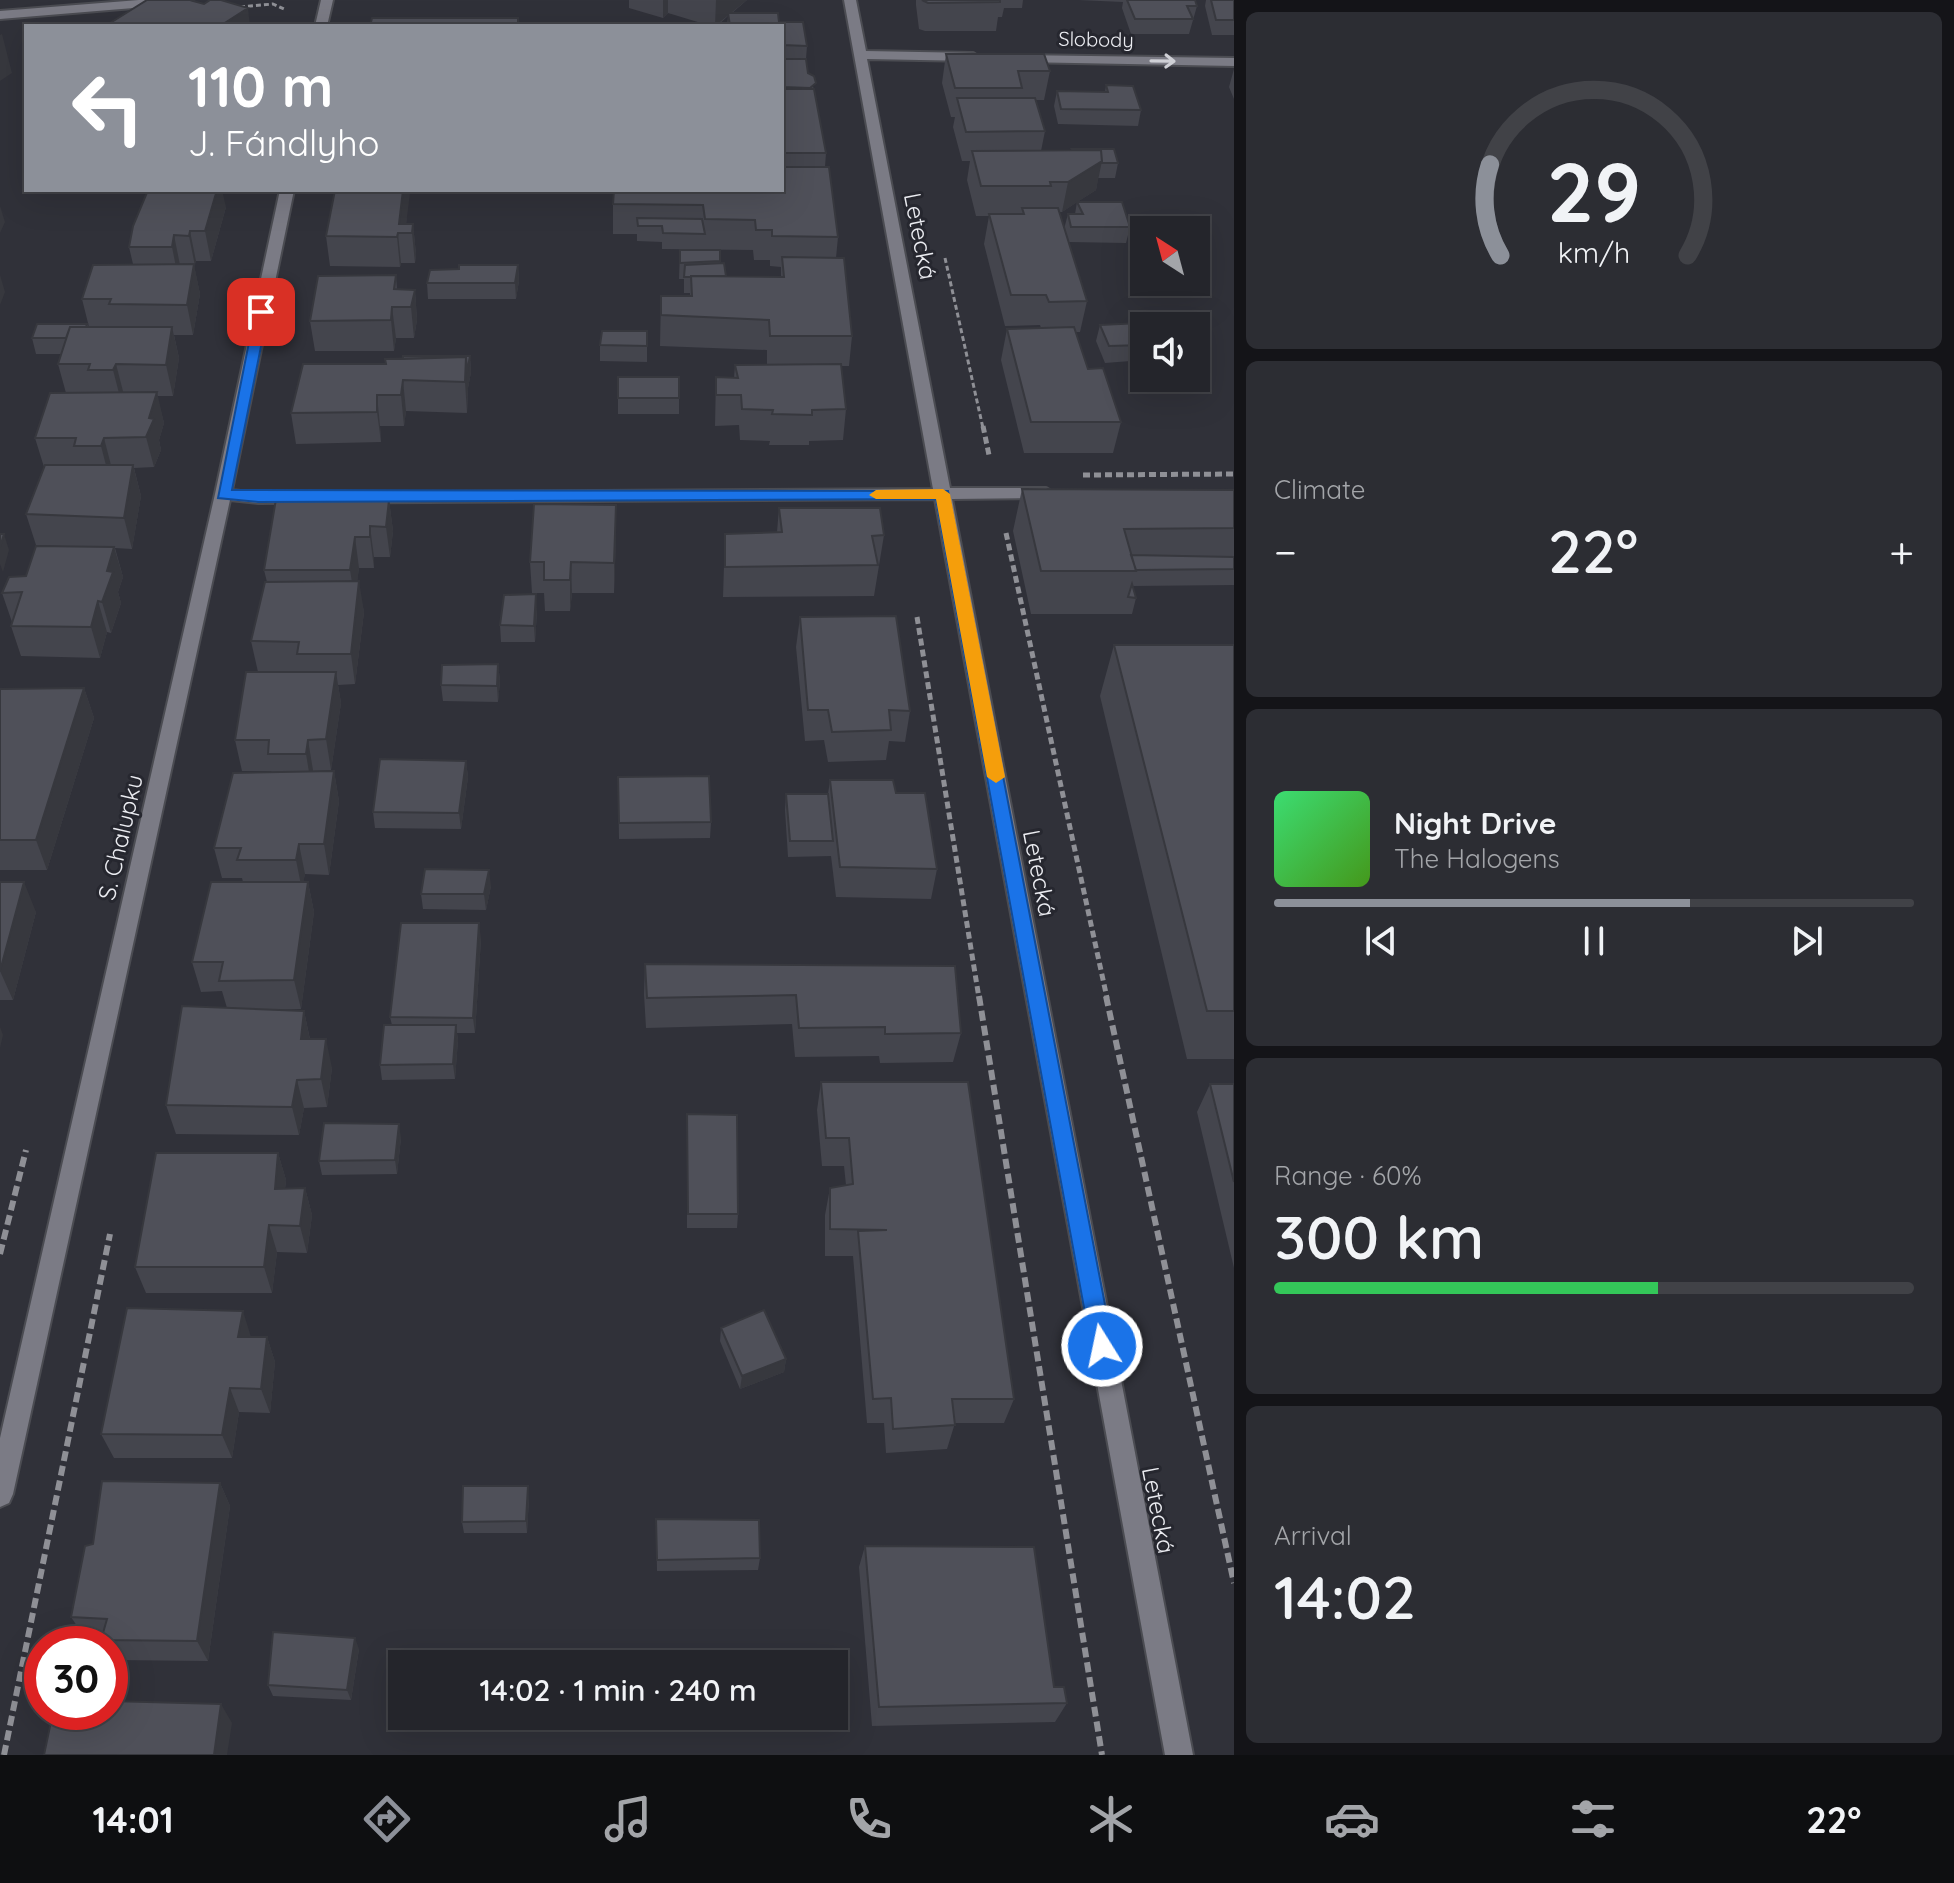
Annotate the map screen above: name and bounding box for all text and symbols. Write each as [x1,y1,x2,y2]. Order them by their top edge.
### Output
street label: Slobody [1058,26,1134,52]
text: 110 m [188,51,333,121]
one-way arrow [1149,53,1176,68]
icon: left [56,56,160,160]
text: J. Fándlyho [188,120,379,165]
text: 29 [1547,139,1641,243]
street label: Letecká [898,190,944,282]
north arrow [1130,216,1210,296]
map controls [1130,216,1210,392]
text: km/h [1558,234,1630,270]
pin [227,278,295,346]
icon: arrive [239,290,283,334]
button: sound [1130,312,1210,392]
text: Climate [1274,473,1365,506]
text: 22° [1548,513,1638,588]
text: − [1274,524,1297,579]
text: + [1889,524,1914,579]
street label: S. Chalupku [91,771,149,903]
text: Night Drive [1394,804,1556,842]
street label: Letecká [1017,827,1063,919]
text: The Halogens [1394,842,1560,875]
icon: previous [1359,919,1403,963]
icon: pause [1572,919,1616,963]
icon: next [1785,919,1829,963]
text: Range · 60% [1274,1159,1422,1192]
text: 300 km [1274,1199,1484,1274]
position arrow [1060,1304,1144,1388]
street label: Letecká [1136,1464,1182,1556]
text: Arrival [1274,1519,1352,1552]
text: 14:02 [1274,1559,1416,1634]
speed limit sign: 30 [24,1626,128,1730]
text: 14:02 · 1 min · 240 m [480,1671,756,1709]
icon: directions [359,1791,415,1847]
icon: music [600,1791,656,1847]
icon: phone [841,1791,897,1847]
icon: climate [1083,1791,1139,1847]
icon: car [1324,1791,1380,1847]
icon: filters [1565,1791,1621,1847]
text: 14:01 [93,1797,174,1842]
text: 22° [1806,1797,1861,1842]

